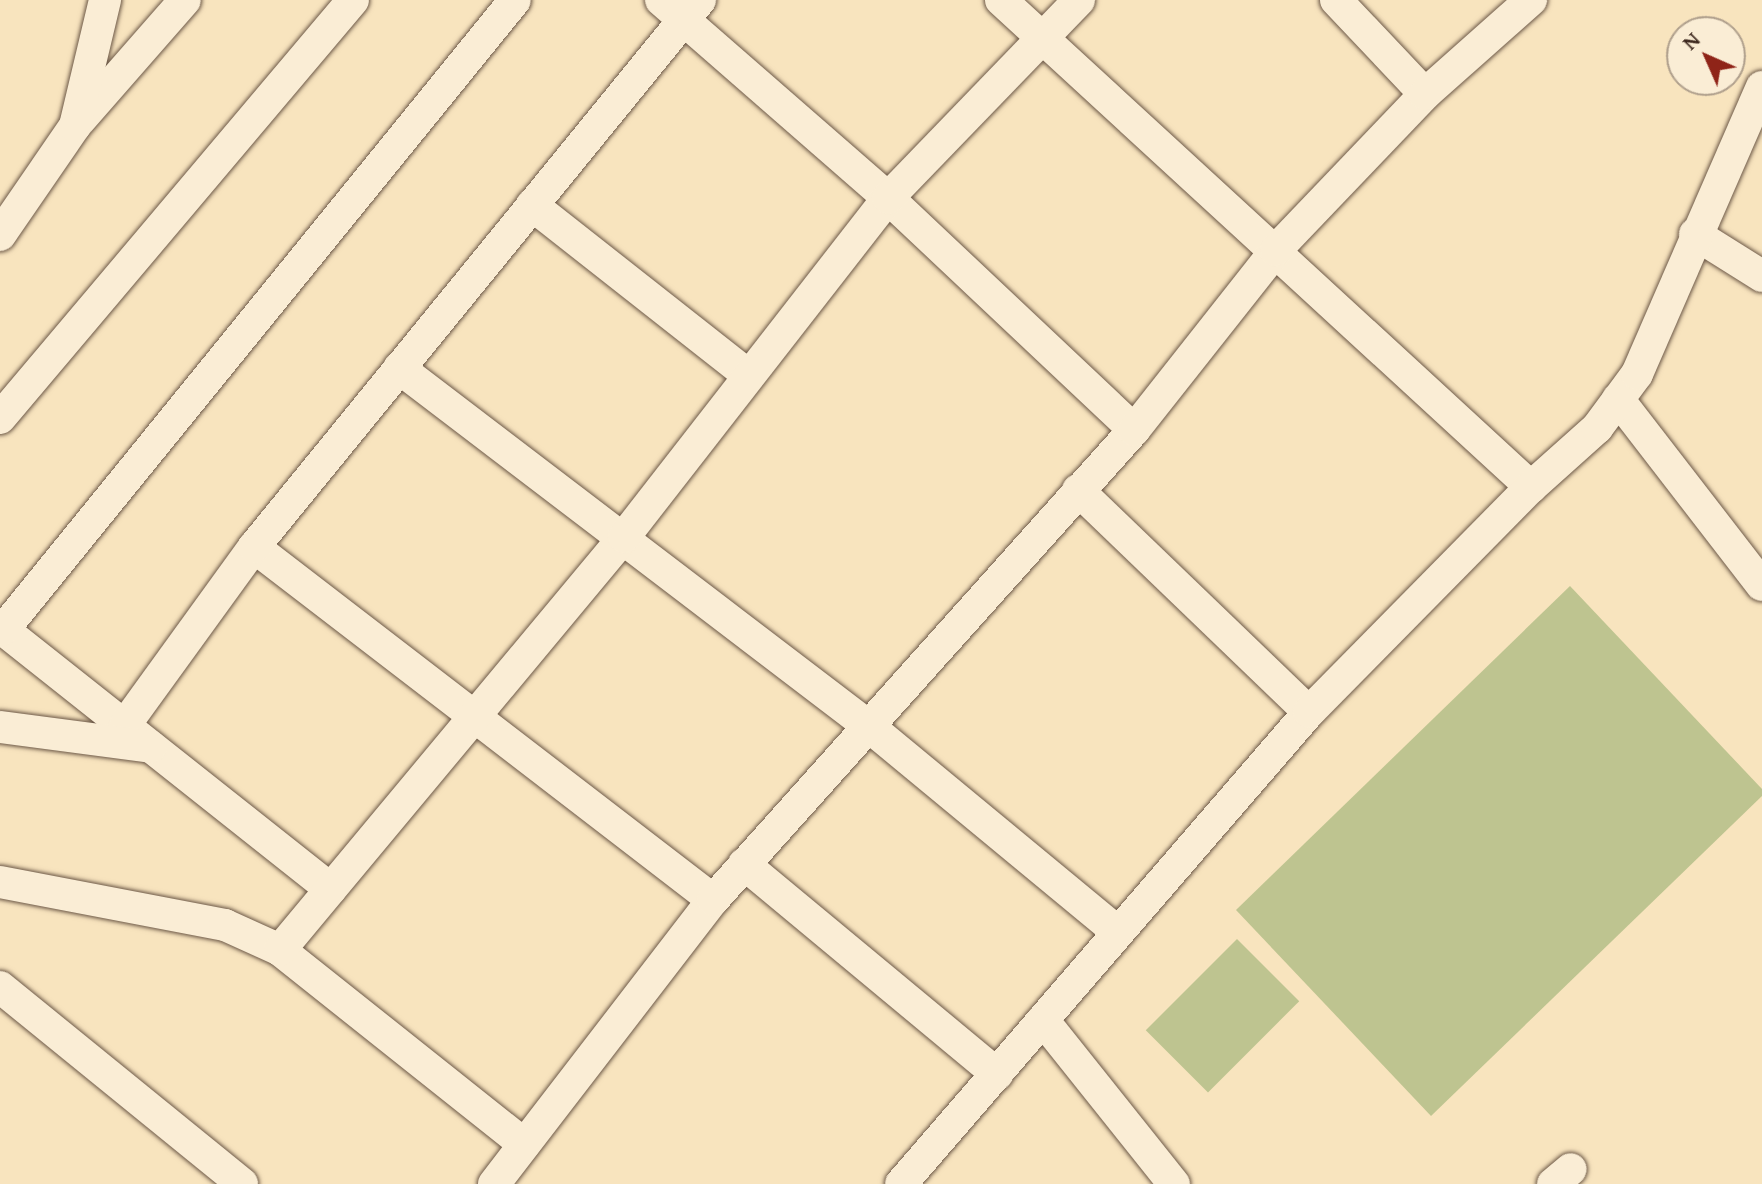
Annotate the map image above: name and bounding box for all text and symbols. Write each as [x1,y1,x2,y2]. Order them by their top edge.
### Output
north arrow [1666,16,1746,96]
text: N [1674,24,1707,57]

